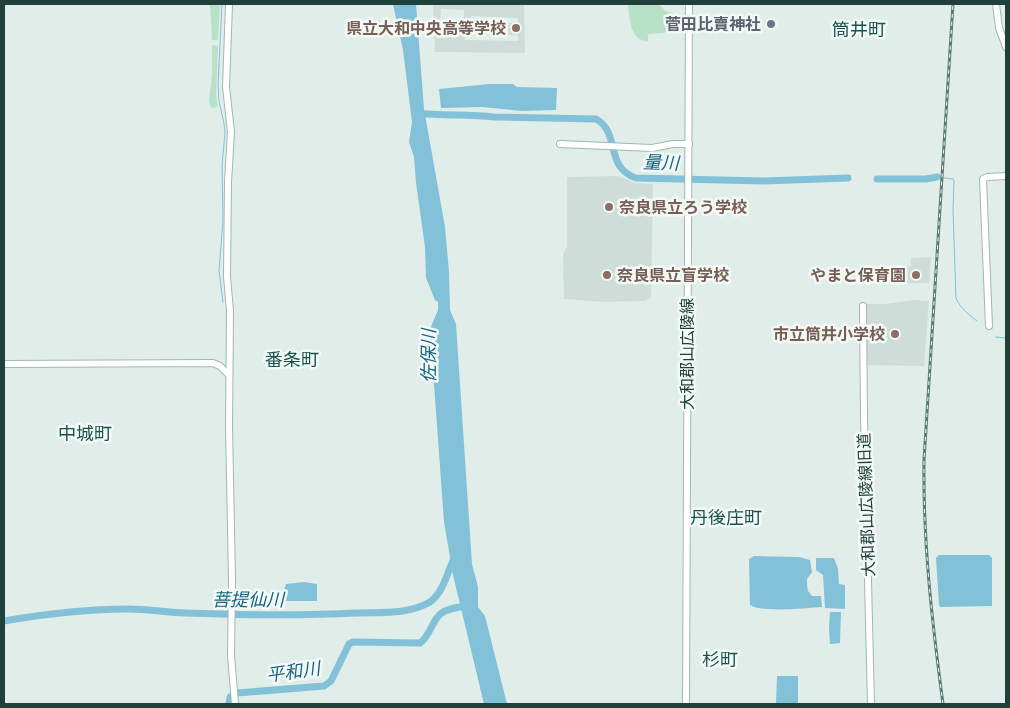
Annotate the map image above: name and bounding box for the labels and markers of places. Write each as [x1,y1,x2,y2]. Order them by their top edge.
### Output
place label: 菅田比賣神社 [665,14,761,34]
place label: 県立大和中央高等学校 [346,18,506,38]
marker: 菅田比賣神社 [765,18,777,30]
marker: 県立大和中央高等学校 [510,22,522,34]
place label: 奈良県立ろう学校 [619,197,747,217]
marker: 奈良県立ろう学校 [603,201,615,213]
place label: 奈良県立盲学校 [617,265,729,285]
place label: やまと保育園 [810,265,906,285]
marker: 奈良県立盲学校 [601,269,613,281]
marker: やまと保育園 [910,269,922,281]
place label: 市立筒井小学校 [773,324,885,344]
marker: 市立筒井小学校 [889,328,901,340]

